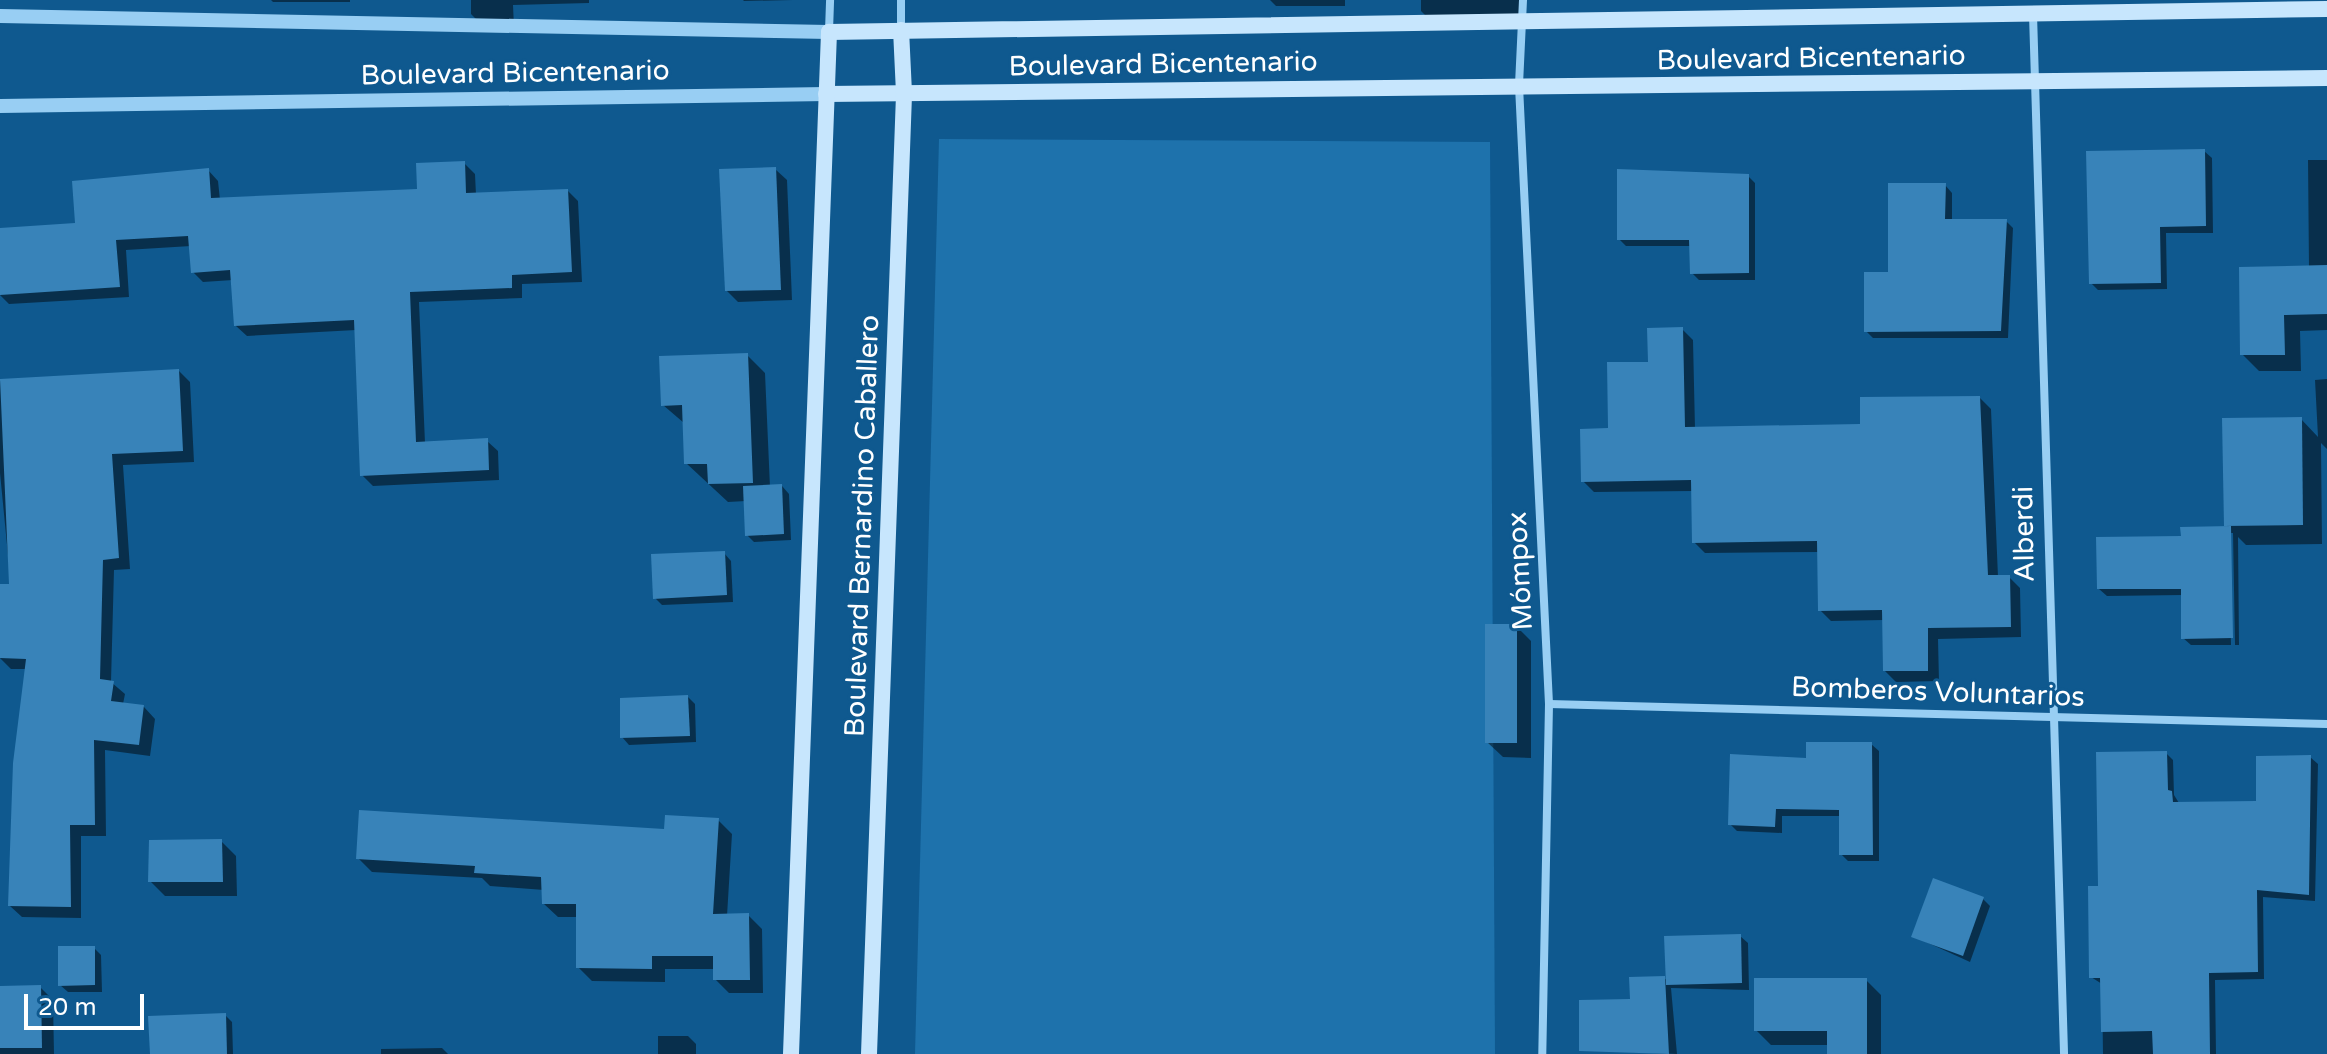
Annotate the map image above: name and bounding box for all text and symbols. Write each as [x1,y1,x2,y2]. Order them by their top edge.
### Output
street label: Boulevard Bicentenario [1656,39,1966,77]
street label: Boulevard Bicentenario [1008,45,1318,83]
street label: Boulevard Bicentenario [360,54,670,92]
street label: Boulevard Bernardino Caballero [838,314,886,738]
street label: Alberdi [2006,486,2042,582]
street label: Mómpox [1500,511,1540,631]
street label: Bomberos Voluntarios [1791,670,2085,714]
scale bar [28,978,148,1028]
text: 20 m [38,993,96,1022]

